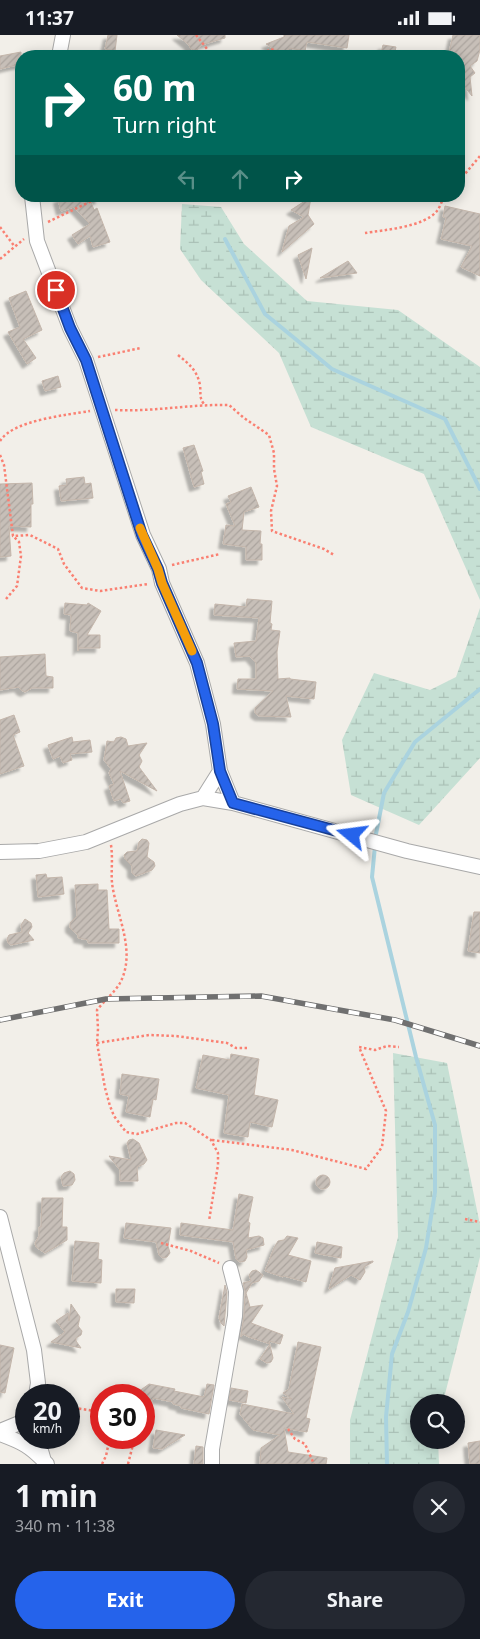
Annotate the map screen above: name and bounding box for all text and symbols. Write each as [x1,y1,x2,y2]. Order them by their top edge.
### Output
text: 11:37 [25,5,74,31]
text: 60 m [113,64,196,111]
icon: right [30,70,95,135]
text: Turn right [113,109,216,139]
icon: left [173,165,201,193]
icon: ahead [226,165,254,193]
icon: right [279,165,307,193]
pin [35,269,77,311]
icon: arrive [42,276,70,304]
position arrow [325,808,377,860]
speed limit sign: 30 [90,1384,155,1449]
text: 20 [33,1393,62,1427]
map controls [410,1394,465,1449]
button: search [410,1394,465,1449]
text: km/h [33,1420,62,1437]
text: 1 min [15,1475,98,1516]
button: close [413,1481,465,1533]
text: 340 m · 11:38 [15,1515,115,1537]
button: Exit [15,1571,235,1629]
button: Share [245,1571,465,1629]

